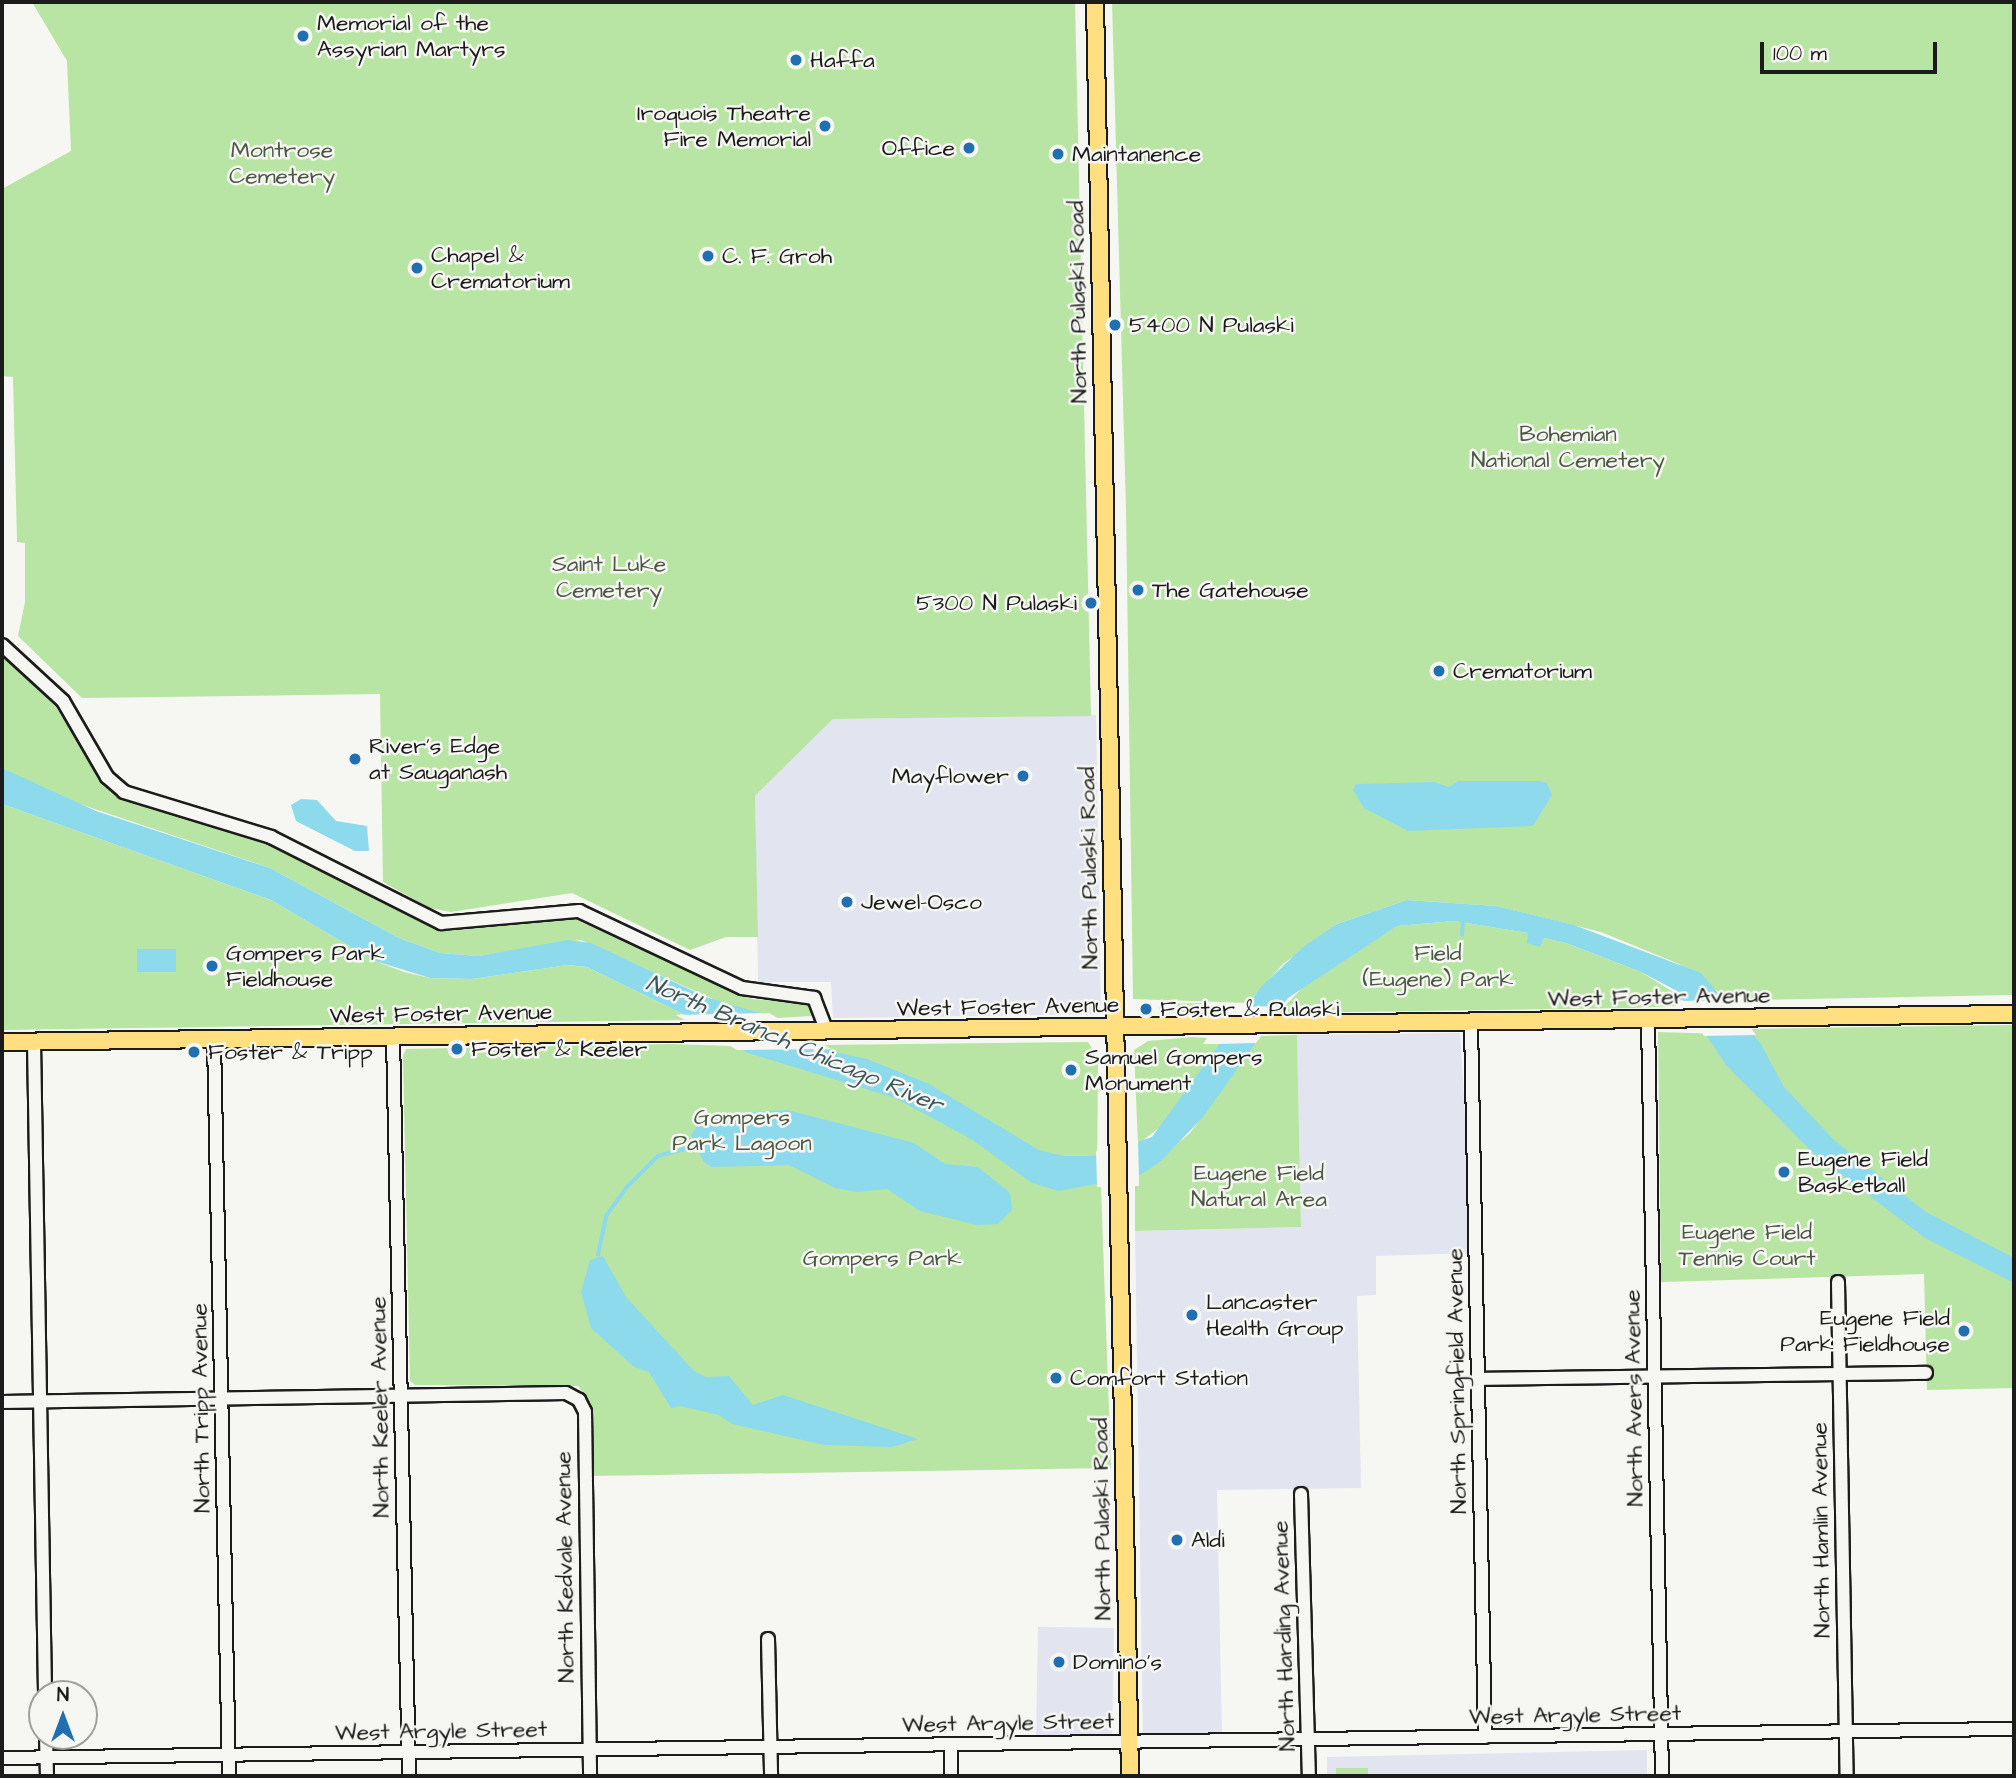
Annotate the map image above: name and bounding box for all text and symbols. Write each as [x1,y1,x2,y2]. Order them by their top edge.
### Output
place label: Memorial of the Assyrian Martyrs [317,9,506,63]
marker: Memorial of the Assyrian Martyrs [295,28,311,44]
scale bar [1764,28,1941,72]
text: 100 m [1773,39,1827,68]
place label: Haffa [810,46,875,74]
marker: Haffa [788,52,804,68]
place label: Iroquois Theatre Fire Memorial [637,99,811,153]
marker: Iroquois Theatre Fire Memorial [817,118,833,134]
place label: Office [882,134,955,162]
park label: Montrose Cemetery [229,136,335,190]
marker: Office [961,140,977,156]
place label: Maintanence [1072,140,1201,168]
marker: Maintanence [1050,146,1066,162]
street label: North Pulaski Road [1062,200,1094,404]
place label: Chapel & Crematorium [431,241,570,295]
place label: C. F. Groh [722,242,832,270]
marker: C. F. Groh [700,248,716,264]
marker: Chapel & Crematorium [409,260,425,276]
place label: 5400 N Pulaski [1129,311,1294,339]
marker: 5400 N Pulaski [1107,317,1123,333]
park label: Bohemian National Cemetery [1471,420,1665,474]
park label: Saint Luke Cemetery [552,550,666,604]
place label: The Gatehouse [1152,576,1309,604]
marker: The Gatehouse [1130,582,1146,598]
place label: 5300 N Pulaski [916,589,1077,617]
marker: 5300 N Pulaski [1083,595,1099,611]
place label: Crematorium [1453,657,1592,685]
marker: Crematorium [1431,663,1447,679]
place label: River's Edge at Sauganash [369,732,507,786]
marker: River's Edge at Sauganash [347,751,363,767]
place label: Mayflower [892,762,1009,790]
street label: North Pulaski Road [1073,766,1105,970]
marker: Mayflower [1015,768,1031,784]
place label: Jewel-Osco [861,888,982,916]
marker: Jewel-Osco [839,894,855,910]
place label: Gompers Park Fieldhouse [226,939,385,993]
park label: Field (Eugene) Park [1363,939,1513,993]
marker: Gompers Park Fieldhouse [204,958,220,974]
water label: North Branch Chicago River [642,969,946,1121]
street label: West Foster Avenue [1547,981,1771,1013]
street label: West Foster Avenue [896,991,1120,1023]
place label: Foster & Pulaski [1160,995,1339,1023]
street label: West Foster Avenue [329,998,553,1030]
marker: Foster & Pulaski [1138,1001,1154,1017]
place label: Foster & Keeler [471,1035,647,1063]
place label: Foster & Tripp [208,1038,373,1066]
marker: Foster & Keeler [449,1041,465,1057]
place label: Samuel Gompers Monument [1085,1043,1263,1097]
marker: Foster & Tripp [186,1044,202,1060]
marker: Samuel Gompers Monument [1063,1062,1079,1078]
park label: Gompers Park Lagoon [672,1103,812,1157]
place label: Eugene Field Basketball [1798,1145,1928,1199]
park label: Eugene Field Natural Area [1191,1159,1327,1213]
marker: Eugene Field Basketball [1776,1164,1792,1180]
park label: Eugene Field Tennis Court [1679,1218,1815,1272]
park label: Gompers Park [803,1244,961,1272]
street label: North Springfield Avenue [1441,1248,1473,1514]
place label: Lancaster Health Group [1206,1288,1344,1342]
street label: North Avers Avenue [1618,1289,1650,1507]
street label: North Keeler Avenue [364,1296,396,1518]
street label: North Tripp Avenue [185,1303,217,1513]
place label: Eugene Field Park Fieldhouse [1780,1304,1950,1358]
marker: Lancaster Health Group [1184,1307,1200,1323]
marker: Eugene Field Park Fieldhouse [1956,1323,1972,1339]
place label: Comfort Station [1070,1364,1248,1392]
marker: Comfort Station [1048,1370,1064,1386]
street label: North Pulaski Road [1086,1417,1118,1621]
street label: North Hamlin Avenue [1805,1422,1837,1638]
street label: North Kedvale Avenue [549,1451,581,1683]
street label: North Harding Avenue [1266,1520,1302,1752]
place label: Aldi [1191,1526,1225,1554]
marker: Aldi [1169,1532,1185,1548]
place label: Domino's [1073,1648,1162,1676]
marker: Domino's [1051,1654,1067,1670]
north arrow [28,1680,98,1750]
text: N [57,1682,69,1709]
street label: West Argyle Street [1469,1699,1681,1731]
street label: West Argyle Street [902,1707,1114,1739]
street label: West Argyle Street [335,1715,547,1747]

